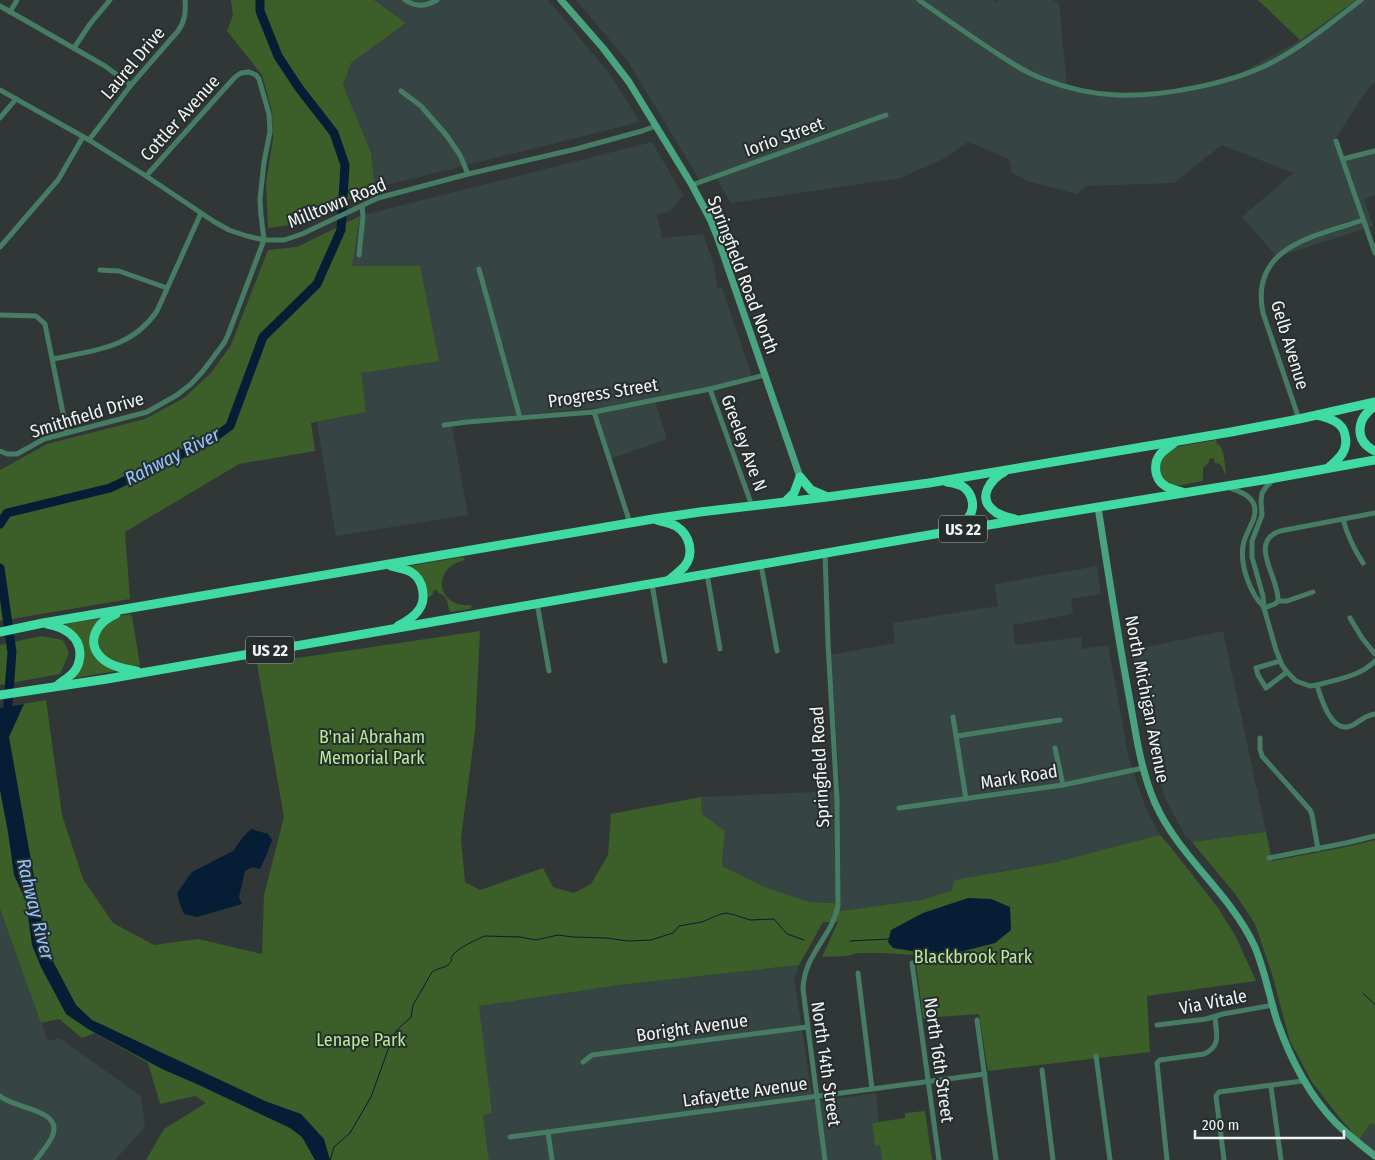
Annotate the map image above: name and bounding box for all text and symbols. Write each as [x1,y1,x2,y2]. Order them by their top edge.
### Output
street label: Laurel Drive [96,22,170,104]
street label: Cottler Avenue [136,70,224,165]
street label: Iorio Street [741,112,827,162]
street label: Milltown Road [284,173,390,233]
street label: Springfield Road North [703,193,783,357]
street label: Gelb Avenue [1266,298,1314,392]
street label: Progress Street [546,373,660,413]
street label: Smithfield Drive [28,387,147,443]
street label: Greeley Ave N [716,392,772,494]
water label: Rahway River [121,422,225,490]
road number: US 22 [939,516,987,542]
street label: North Michigan Avenue [1120,613,1174,785]
road number: US 22 [246,636,294,664]
street label: Springfield Road [806,706,834,828]
park label: B'nai Abraham Memorial Park [319,726,425,769]
street label: Mark Road [979,760,1059,794]
water label: Rahway River [12,856,60,964]
park label: Blackbrook Park [914,946,1033,968]
street label: Via Vitale [1177,985,1249,1019]
street label: North 16th Street [919,996,959,1124]
street label: North 14th Street [806,1000,846,1128]
street label: Boright Avenue [635,1009,749,1047]
park label: Lenape Park [316,1029,406,1051]
street label: Lafayette Avenue [681,1072,809,1112]
scale bar [1195,1108,1344,1140]
text: 200 m [1202,1116,1239,1134]

